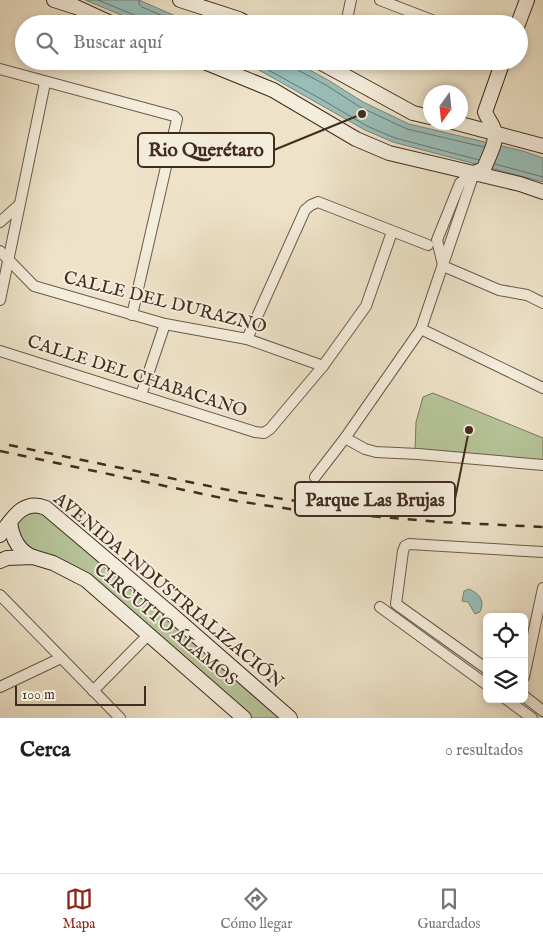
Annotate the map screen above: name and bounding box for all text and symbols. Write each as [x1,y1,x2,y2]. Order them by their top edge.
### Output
search box [15,15,528,70]
icon: search [33,29,61,57]
text: Buscar aquí [73,31,162,55]
north arrow [423,85,468,130]
callout: Rio Querétaro [138,133,274,167]
text: Rio Querétaro [148,139,264,163]
street label: CALLE DEL DURAZNO [61,267,269,339]
street label: CALLE DEL CHABACANO [24,331,250,423]
callout: Parque Las Brujas [295,482,455,516]
street label: AVENIDA INDUSTRIALIZACIÓN [47,486,289,694]
text: Parque Las Brujas [305,489,445,513]
street label: CIRCUITO ÁLAMOS [89,557,243,692]
map controls [483,613,528,703]
button: locate [483,613,528,658]
button: layers [483,658,528,703]
scale bar [15,683,146,706]
text: 100 m [22,686,55,704]
text: Cerca [20,737,70,764]
text: 0 resultados [445,741,523,761]
tab: Mapa [63,885,95,933]
tab: Cómo llegar [221,885,292,933]
tab: Guardados [417,885,480,933]

